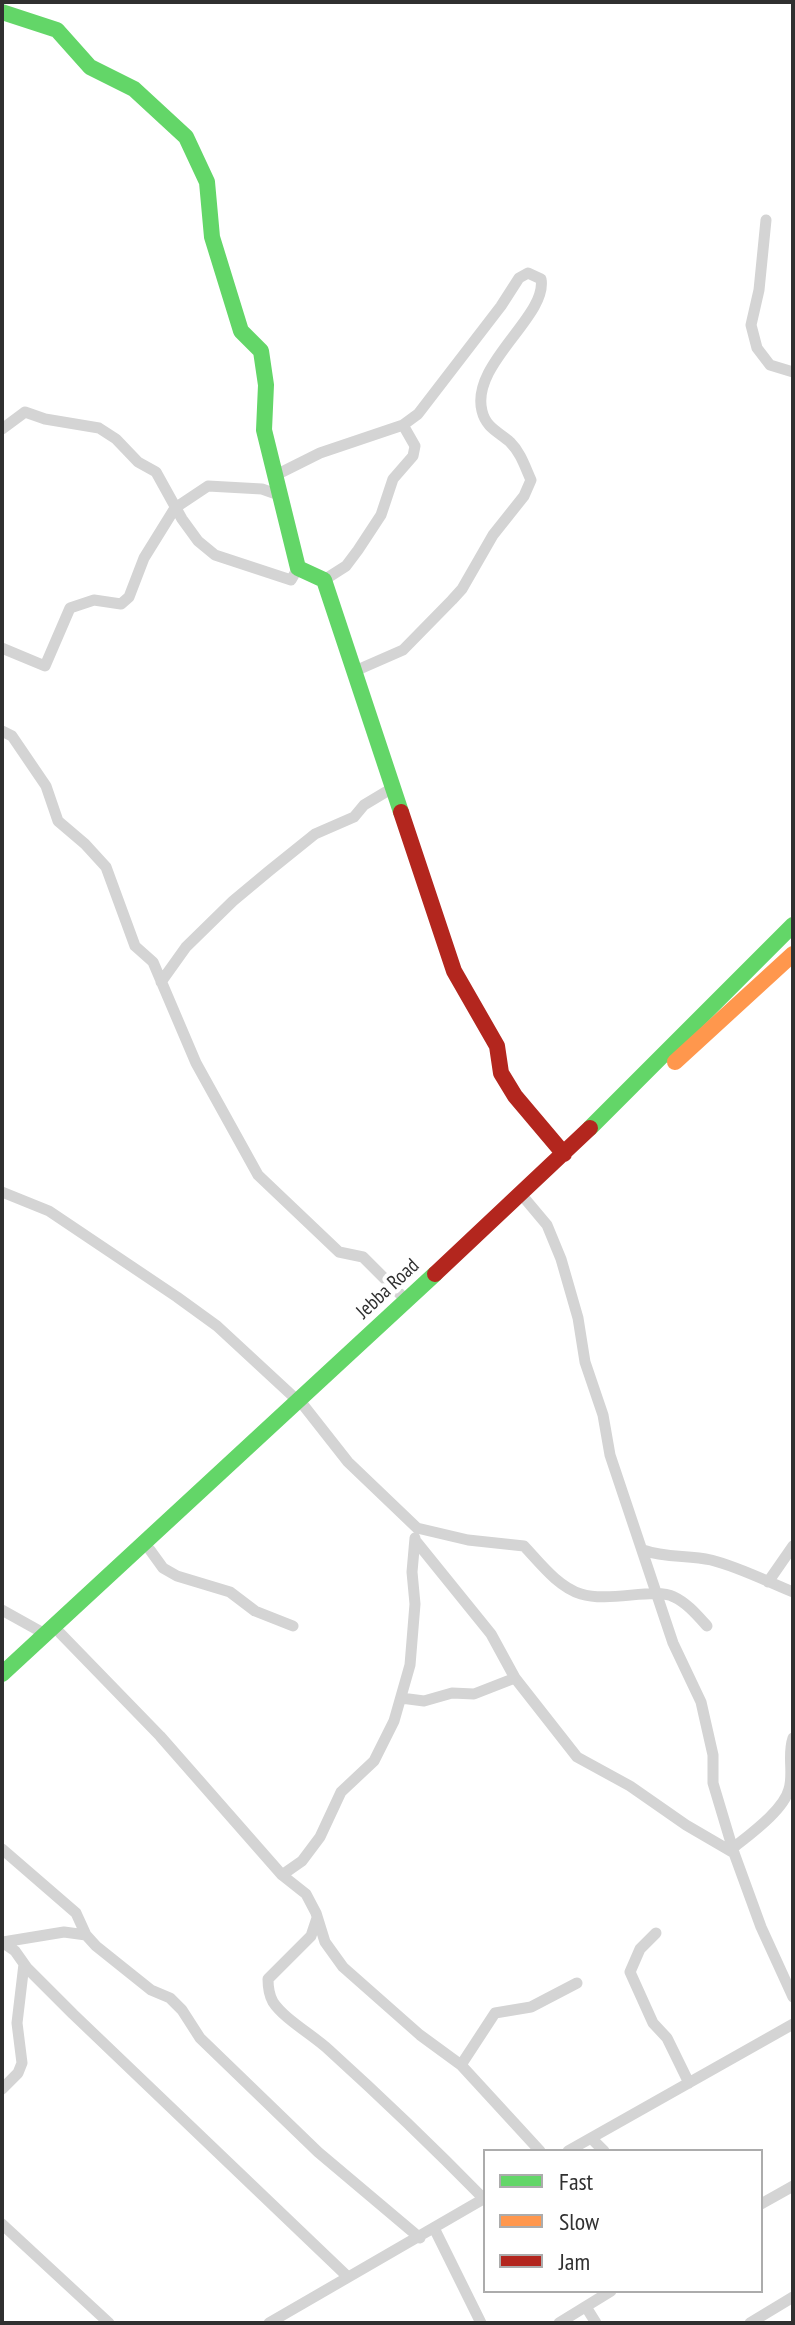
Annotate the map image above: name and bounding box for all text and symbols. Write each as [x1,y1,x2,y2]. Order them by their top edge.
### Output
street label: Jebba Road [352,1254,424,1324]
legend [483,2149,763,2293]
text: Fast [559,2166,593,2197]
text: Slow [559,2206,599,2237]
text: Jam [559,2246,590,2277]

